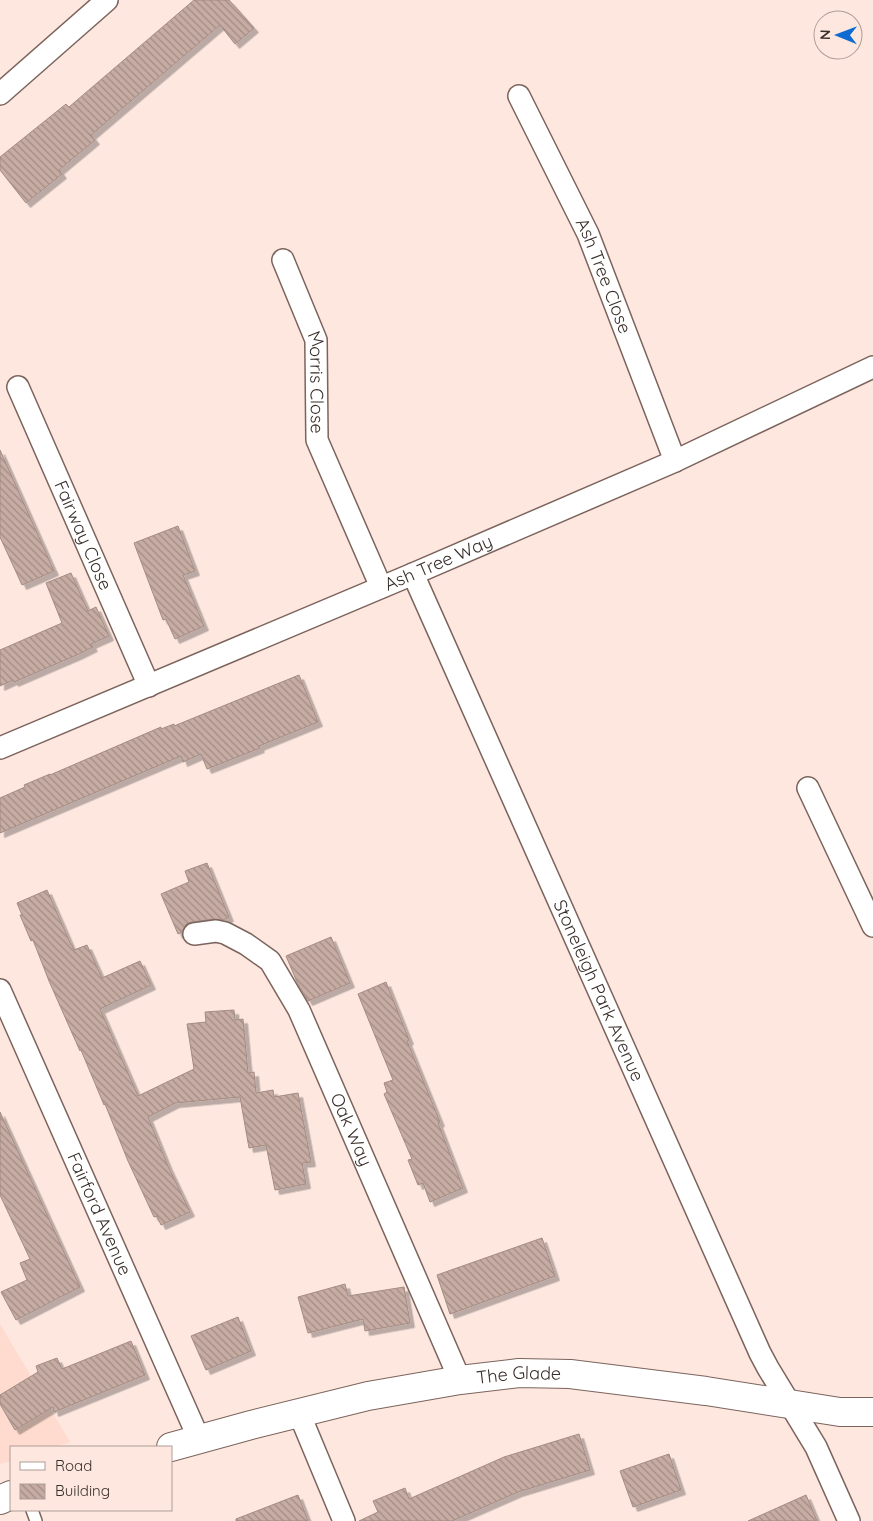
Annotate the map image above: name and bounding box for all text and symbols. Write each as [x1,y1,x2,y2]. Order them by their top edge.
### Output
north arrow [813,10,863,60]
text: N [816,29,834,40]
street label: Ash Tree Close [571,214,637,337]
street label: Morris Close [303,327,329,434]
street label: Fairway Close [49,477,118,594]
street label: Ash Tree Way [381,529,496,596]
street label: Stoneleigh Park Avenue [548,896,650,1085]
street label: Oak Way [325,1089,378,1170]
street label: Fairford Avenue [62,1149,137,1279]
street label: The Glade [475,1360,561,1389]
legend [10,1446,172,1511]
text: Road [55,1456,92,1475]
text: Building [55,1481,110,1500]

